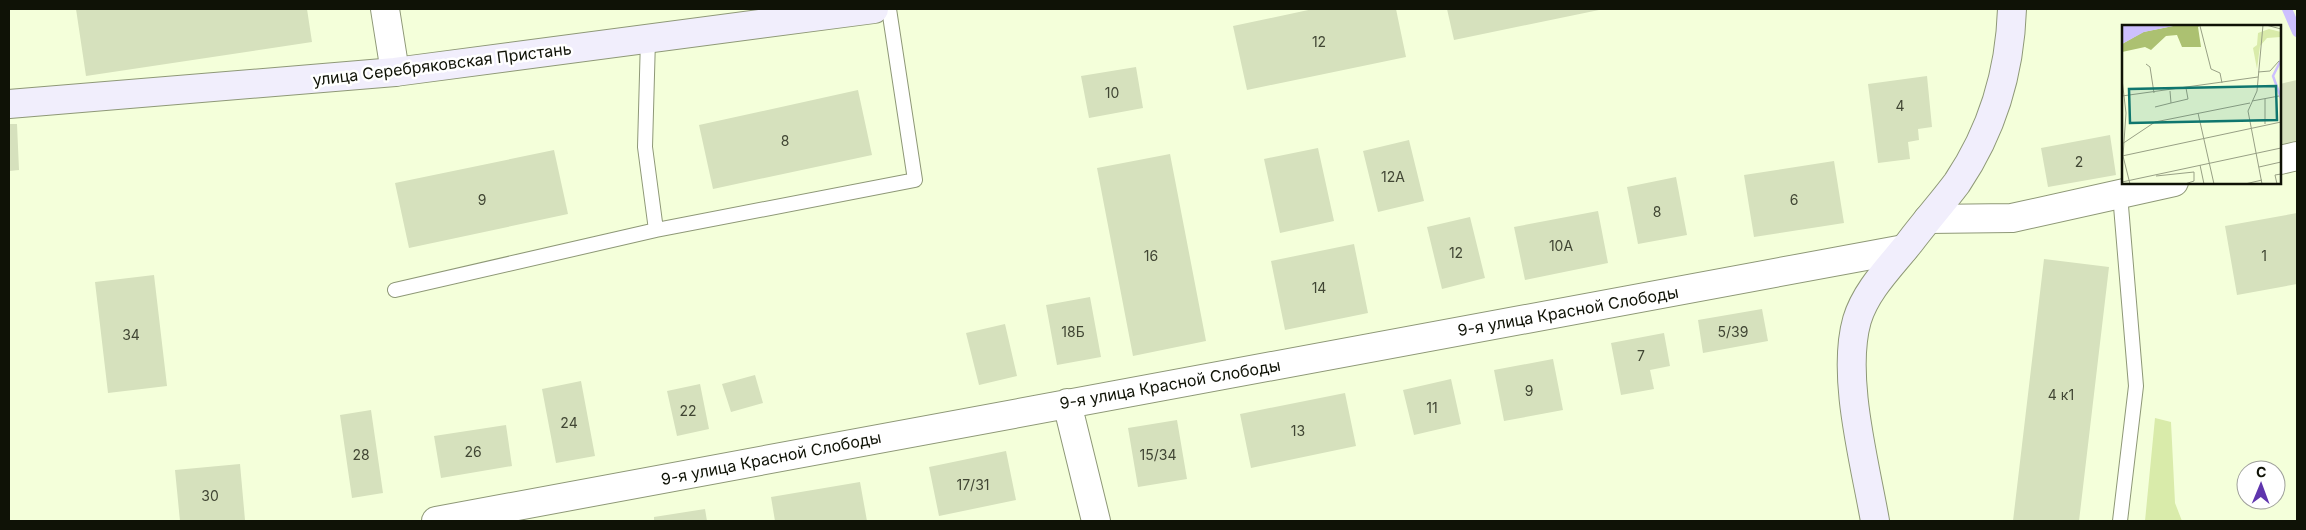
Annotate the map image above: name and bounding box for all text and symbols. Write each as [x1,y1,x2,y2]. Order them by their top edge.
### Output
inset map [2122,25,2281,184]
house number: 12 [1312,33,1326,50]
street label: улица Серебряковская Пристань [312,38,573,90]
house number: 10 [1105,84,1119,101]
house number: 4 [1895,97,1905,114]
house number: 8 [781,132,789,149]
house number: 2 [2075,153,2083,170]
house number: 12А [1381,168,1405,185]
house number: 9 [478,191,486,208]
house number: 6 [1790,191,1798,208]
house number: 8 [1653,203,1661,220]
house number: 10А [1549,237,1573,254]
house number: 12 [1449,244,1463,261]
house number: 16 [1144,247,1158,264]
house number: 1 [2261,247,2267,264]
house number: 14 [1312,279,1326,296]
street label: 9-я улица Красной Слободы [1456,282,1680,340]
house number: 18Б [1061,323,1085,340]
house number: 5/39 [1718,323,1748,340]
house number: 34 [122,326,140,343]
house number: 7 [1637,347,1645,364]
street label: 9-я улица Красной Слободы [1058,355,1282,413]
house number: 9 [1525,382,1533,399]
house number: 4 к1 [2048,386,2074,403]
house number: 11 [1426,399,1438,416]
house number: 22 [679,402,697,419]
house number: 24 [560,414,578,431]
house number: 13 [1291,422,1305,439]
street label: 9-я улица Красной Слободы [659,427,883,489]
house number: 26 [464,443,482,460]
house number: 28 [352,446,370,463]
house number: 15/34 [1140,446,1176,463]
north arrow [2236,460,2286,510]
text: С [2256,463,2267,480]
house number: 17/31 [956,476,990,493]
house number: 30 [201,487,219,504]

